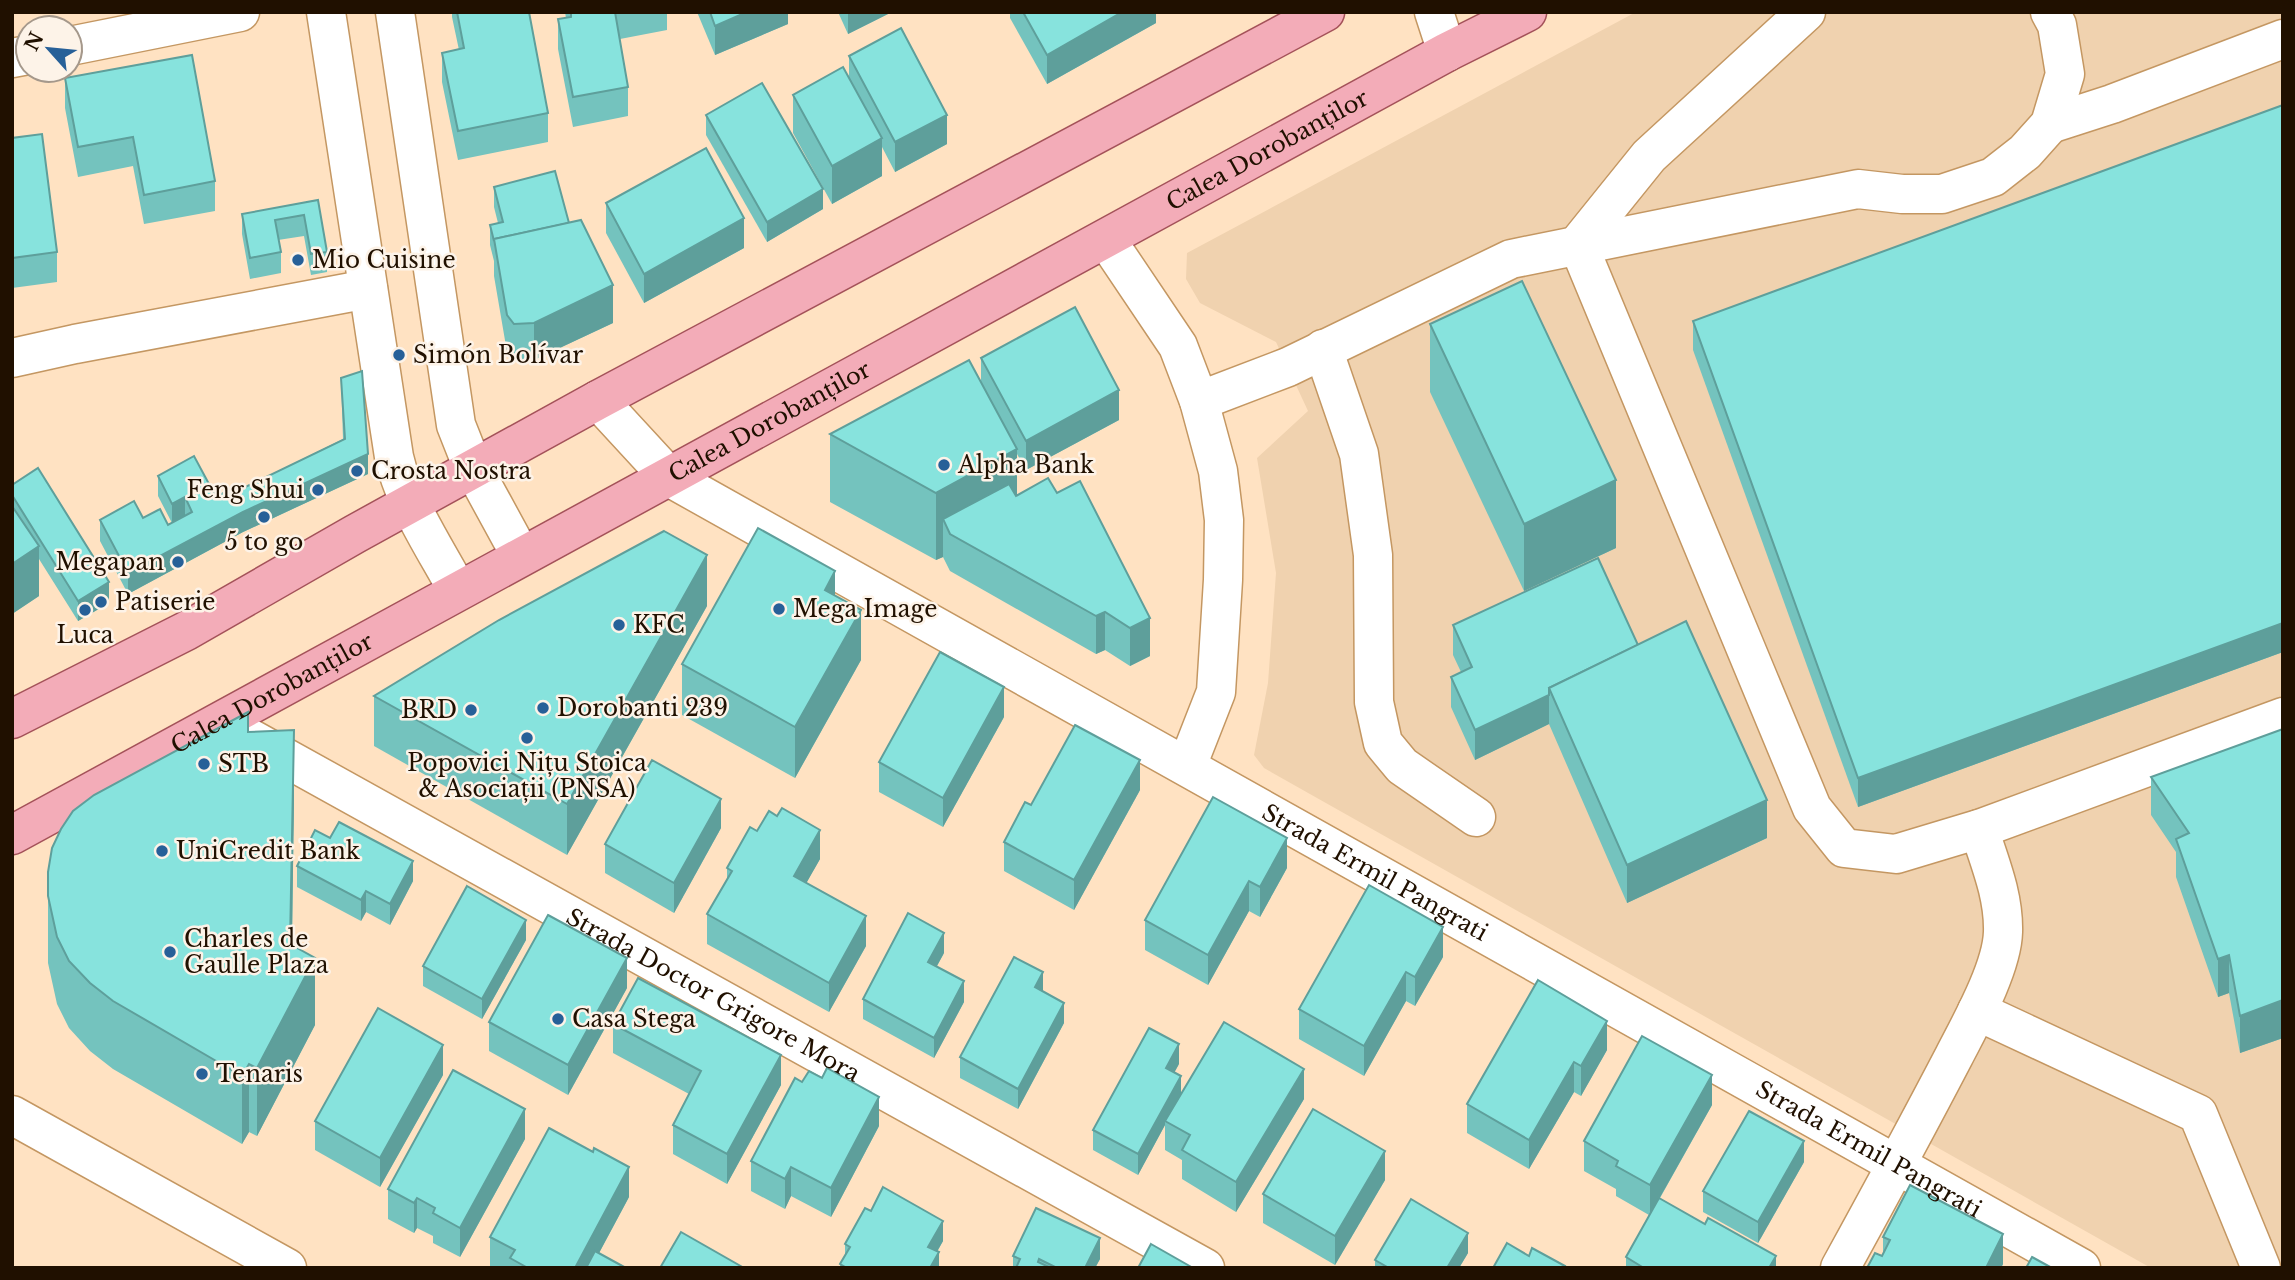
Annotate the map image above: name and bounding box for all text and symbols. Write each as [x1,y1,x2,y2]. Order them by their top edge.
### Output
north arrow [14,14,84,84]
text: N [20,28,49,55]
street label: Calea Dorobanților [1161,84,1373,216]
place label: Mio Cuisine [312,246,456,274]
marker: Mio Cuisine [290,252,306,268]
place label: Simón Bolívar [413,341,583,369]
marker: Simón Bolívar [391,347,407,363]
street label: Calea Dorobanților [664,355,875,488]
place label: Alpha Bank [957,451,1095,479]
place label: Crosta Nostra [371,457,532,485]
marker: Alpha Bank [936,457,952,473]
marker: Crosta Nostra [349,463,365,479]
place label: Feng Shui [186,476,304,504]
marker: Feng Shui [310,482,326,498]
marker: 5 to go [256,509,272,525]
place label: 5 to go [225,528,303,556]
place label: Megapan [56,548,164,576]
marker: Megapan [170,554,186,570]
place label: Patiserie [115,588,215,616]
marker: Patiserie [93,594,109,610]
place label: Mega Image [793,595,937,623]
marker: Mega Image [771,601,787,617]
marker: Luca [77,602,93,618]
place label: KFC [633,611,685,639]
marker: KFC [611,617,627,633]
place label: Luca [56,621,114,649]
street label: Calea Dorobanților [166,627,378,760]
place label: Dorobanti 239 [557,694,728,722]
place label: BRD [401,696,457,724]
marker: Dorobanti 239 [535,700,551,716]
marker: BRD [463,702,479,718]
marker: Popovici Nițu Stoica & Asociații (PNSA) [519,730,535,746]
place label: Popovici Nițu Stoica & Asociații (PNSA) [407,749,647,803]
place label: STB [218,750,269,778]
marker: STB [196,756,212,772]
street label: Strada Ermil Pangrati [1257,798,1493,947]
place label: UniCredit Bank [176,837,361,865]
marker: UniCredit Bank [154,843,170,859]
street label: Strada Doctor Grigore Mora [561,902,865,1088]
place label: Charles de Gaulle Plaza [184,925,329,979]
marker: Charles de Gaulle Plaza [162,944,178,960]
place label: Casa Stega [572,1005,696,1033]
marker: Casa Stega [550,1011,566,1027]
place label: Tenaris [216,1060,303,1088]
marker: Tenaris [194,1066,210,1082]
street label: Strada Ermil Pangrati [1751,1075,1987,1224]

